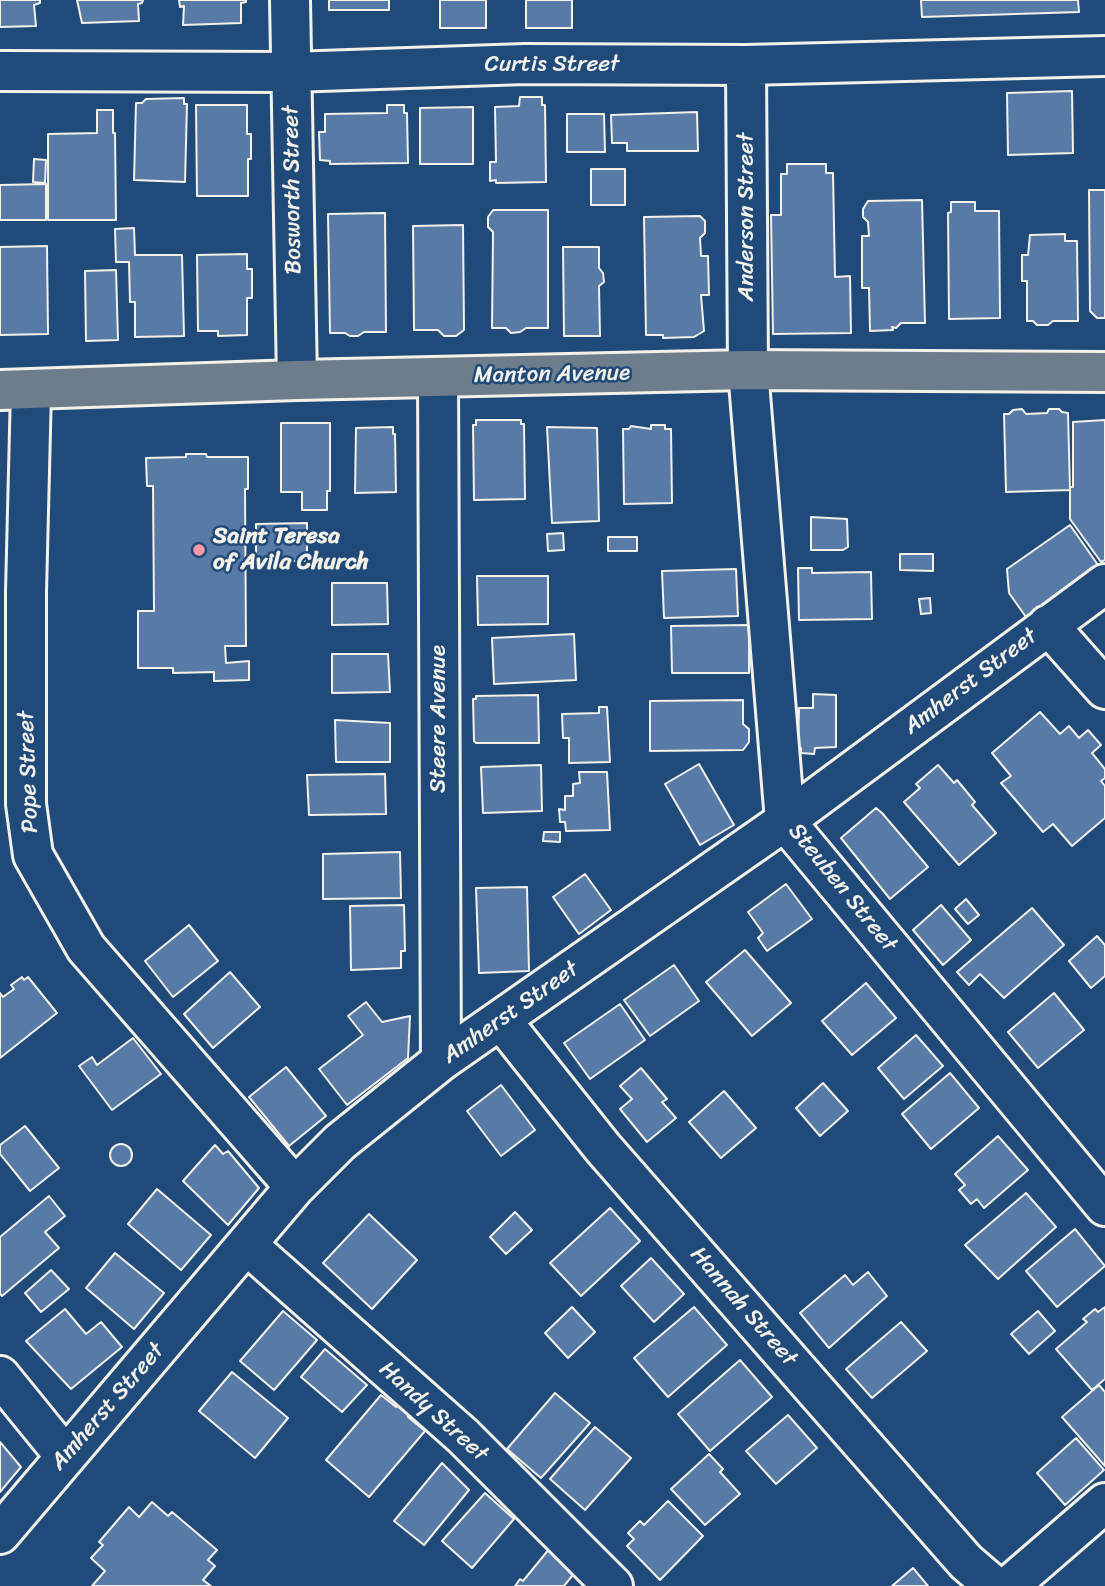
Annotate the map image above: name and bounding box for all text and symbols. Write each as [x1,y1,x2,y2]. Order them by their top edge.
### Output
street label: Curtis Street [485,51,619,79]
street label: Bosworth Street [278,105,308,275]
street label: Anderson Street [733,133,761,301]
street label: Manton Avenue [474,360,630,390]
place label: Saint Teresa of Avila Church [213,523,369,577]
marker: Saint Teresa of Avila Church [191,542,207,558]
street label: Amherst Street [899,623,1043,741]
street label: Steere Avenue [425,645,453,793]
street label: Pope Street [13,710,45,834]
street label: Steuben Street [782,818,902,958]
street label: Amherst Street [438,956,584,1070]
street label: Hannah Street [684,1242,802,1372]
street label: Amherst Street [45,1338,171,1476]
street label: Handy Street [373,1356,493,1468]

